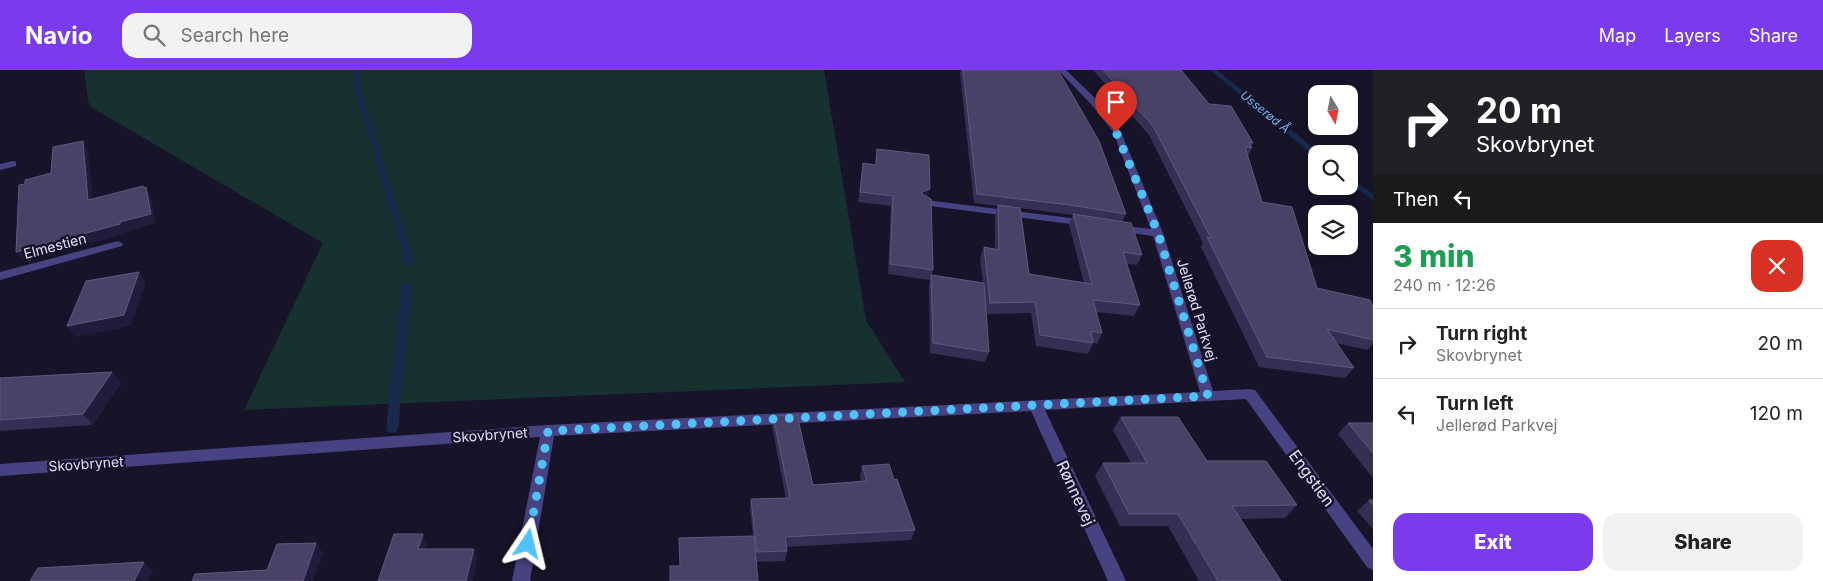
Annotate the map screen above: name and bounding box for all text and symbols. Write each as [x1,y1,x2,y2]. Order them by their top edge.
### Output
search box [122,13,472,58]
text: Navio [25,21,92,50]
icon: search [140,21,168,49]
text: Search here [180,24,289,47]
text: Map [1599,25,1636,46]
text: Layers [1664,25,1721,46]
text: Share [1749,25,1798,46]
pin [1095,81,1137,132]
north arrow [1308,85,1358,135]
map controls [1308,85,1358,255]
water label: Usserød Å [1238,87,1293,136]
icon: arrive [1102,88,1130,116]
text: 20 m [1476,89,1562,131]
icon: right [1393,90,1458,155]
text: Skovbrynet [1476,131,1594,157]
button: search [1308,145,1358,195]
icon: left [1449,185,1477,213]
text: Then [1393,188,1439,211]
button: layers [1308,205,1358,255]
street label: Elmestien [22,229,88,262]
text: 3 min [1393,238,1475,274]
button: close [1751,240,1803,292]
street label: Jellerød Parkvej [1174,257,1221,363]
text: 240 m · 12:26 [1393,275,1496,295]
text: Turn right [1436,322,1527,345]
icon: right [1393,330,1421,358]
text: 20 m [1757,332,1803,355]
text: Skovbrynet [1436,345,1522,365]
text: Turn left [1436,392,1514,415]
icon: left [1393,400,1421,428]
text: 120 m [1750,402,1803,425]
text: Jellerød Parkvej [1436,415,1557,435]
street label: Skovbrynet [452,423,529,446]
street label: Engstien [1285,446,1339,510]
street label: Skovbrynet [48,452,125,475]
street label: Rønnevej [1052,457,1100,529]
button: Exit [1393,513,1593,571]
button: Share [1603,513,1803,571]
position arrow [501,517,553,569]

